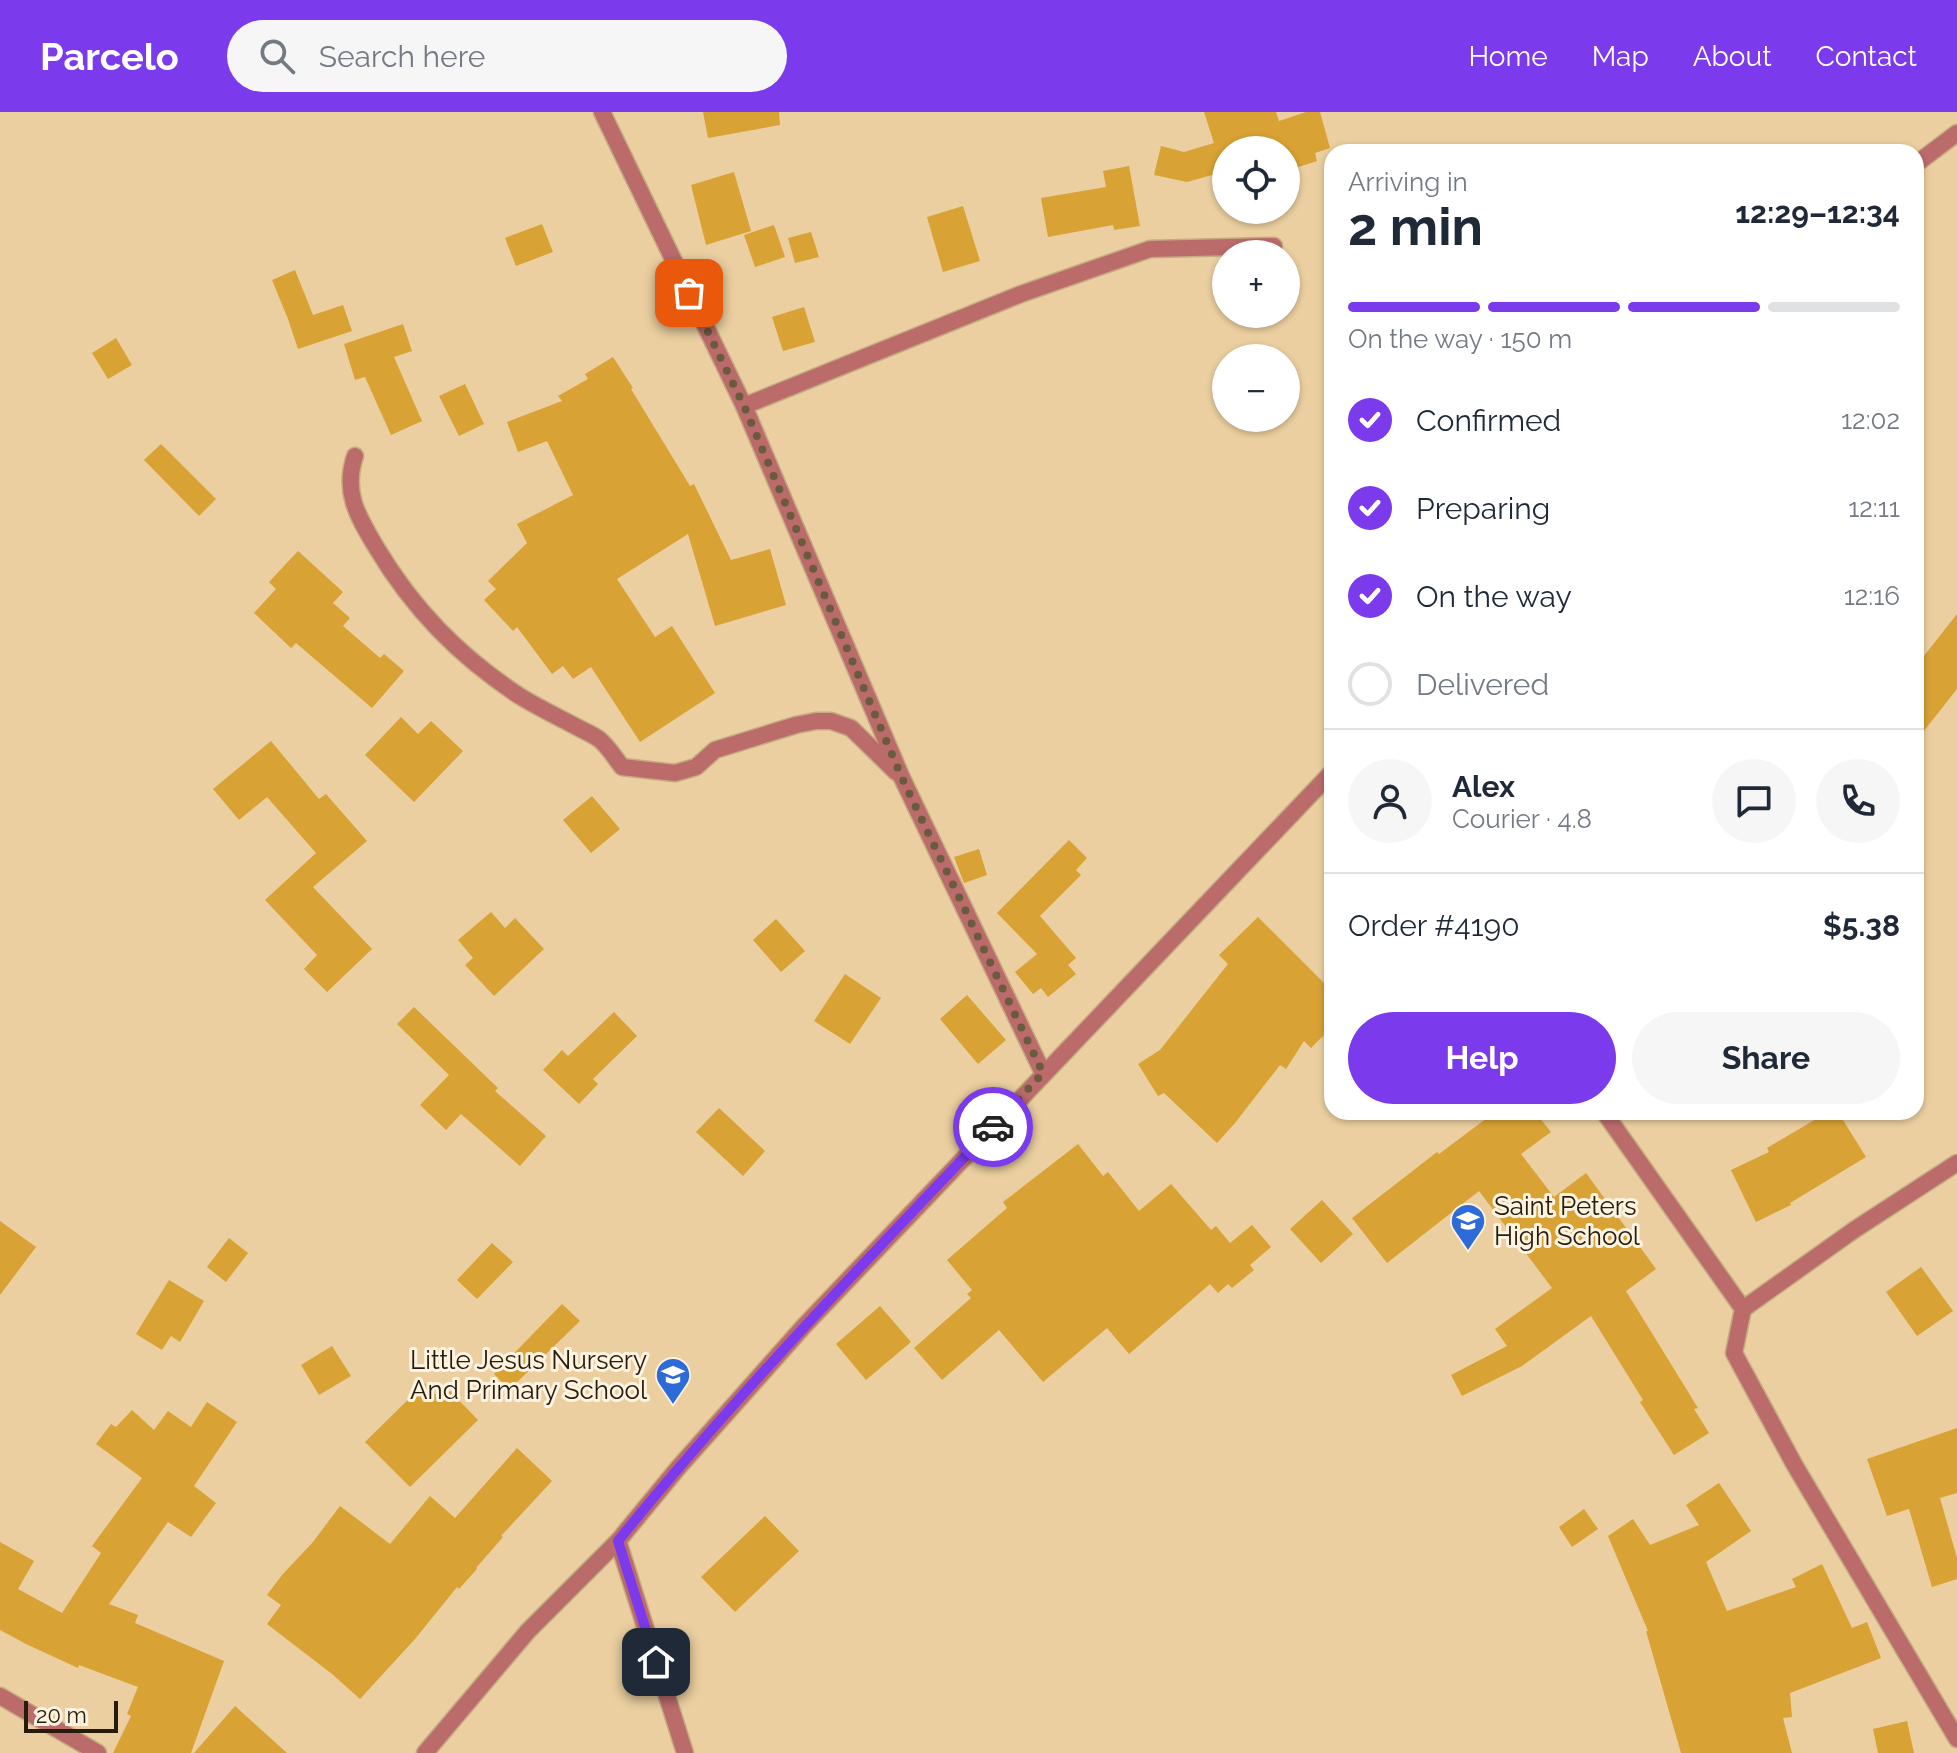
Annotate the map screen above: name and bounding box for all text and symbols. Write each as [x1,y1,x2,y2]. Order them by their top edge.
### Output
search box [227,20,787,92]
text: Parcelo [40,34,179,79]
icon: search [255,34,299,78]
text: Search here [319,39,485,74]
text: Home [1468,40,1548,73]
text: Map [1592,40,1649,73]
text: About [1693,40,1772,73]
text: Contact [1816,40,1917,73]
map controls [1212,136,1300,432]
button: locate [1212,136,1300,224]
text: Arriving in [1348,167,1468,197]
text: 12:29–12:34 [1735,195,1900,230]
text: 2 min [1348,196,1483,257]
button: + [1212,240,1300,328]
pin [655,259,723,327]
icon: bag [667,271,711,315]
text: On the way · 150 m [1348,324,1572,354]
button: − [1212,344,1300,432]
icon: check [1348,398,1392,442]
text: Confirmed [1416,403,1561,438]
text: 12:02 [1841,405,1900,435]
icon: check [1348,486,1392,530]
text: Preparing [1416,491,1550,526]
text: 12:11 [1848,493,1900,523]
icon: check [1348,574,1392,618]
text: On the way [1416,579,1572,614]
text: 12:16 [1844,581,1900,611]
text: Delivered [1416,667,1549,702]
button: person [1348,759,1432,843]
button: chat [1712,759,1796,843]
button: phone [1816,759,1900,843]
text: Alex [1452,769,1515,804]
text: Courier · 4.8 [1452,804,1592,834]
text: Order #4190 [1348,908,1520,943]
text: $5.38 [1823,908,1900,943]
button: Help [1348,1012,1616,1104]
button: Share [1632,1012,1900,1104]
courier [953,1087,1033,1167]
icon: car [971,1105,1015,1149]
place label: Saint Peters High School [1494,1191,1641,1251]
school or university icon: Saint Peters High School [1449,1202,1487,1252]
place label: Little Jesus Nursery And Primary School [410,1345,648,1405]
school or university icon: Little Jesus Nursery And Primary School [654,1356,692,1406]
pin [622,1628,690,1696]
icon: home [634,1640,678,1684]
scale bar [24,1697,118,1733]
text: 20 m [36,1702,87,1728]

